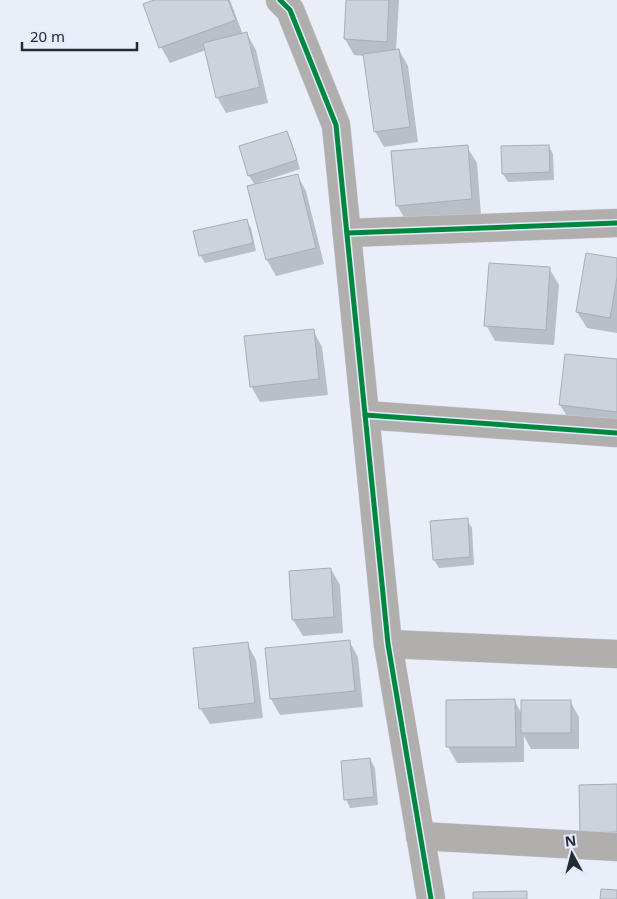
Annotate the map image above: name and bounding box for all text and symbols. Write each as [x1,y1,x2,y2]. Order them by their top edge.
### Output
scale bar [22,20,138,52]
text: 20 m [30,26,65,46]
north arrow [547,829,597,879]
text: N [564,830,577,851]

